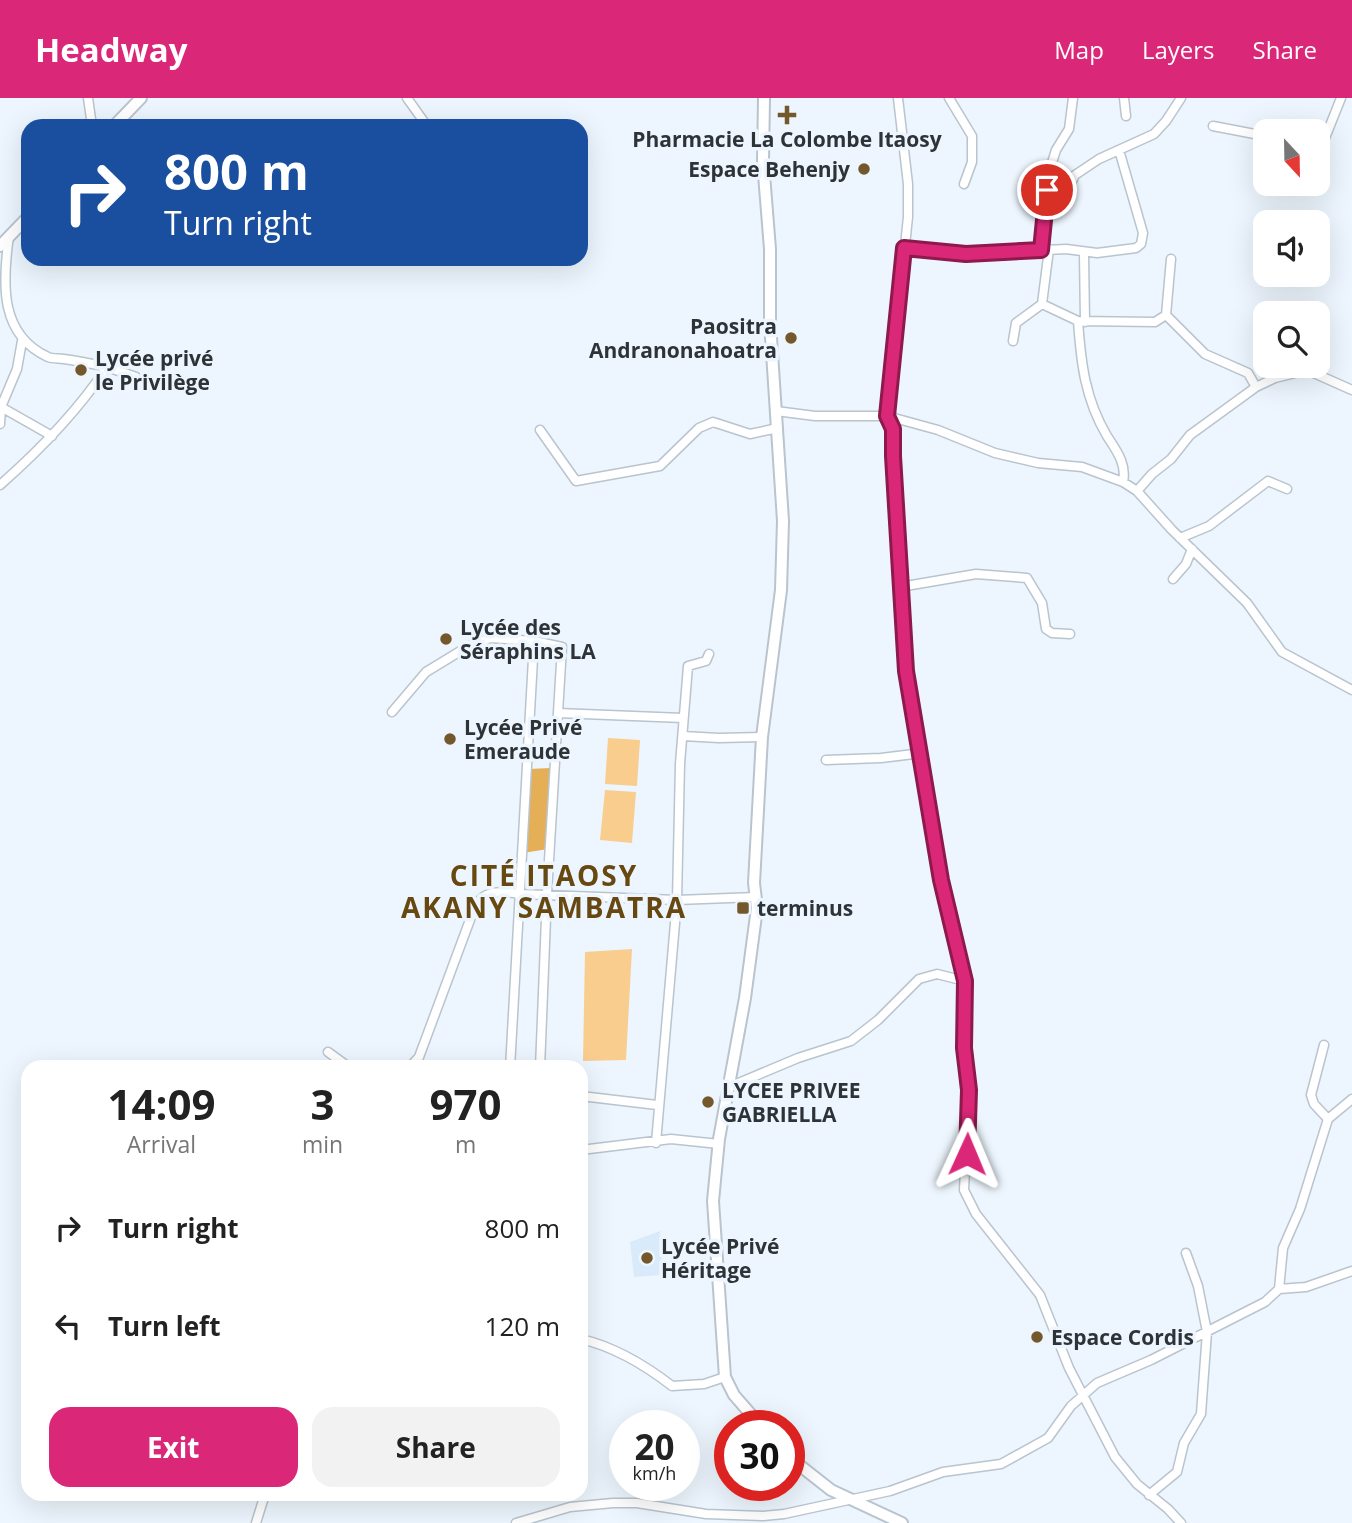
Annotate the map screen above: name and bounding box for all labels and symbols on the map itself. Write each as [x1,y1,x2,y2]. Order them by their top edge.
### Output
marker: Pharmacie La Colombe Itaosy [779,107,795,123]
north arrow [1253,119,1330,196]
place label: Pharmacie La Colombe Itaosy [632,125,942,153]
place label: Espace Behenjy [688,155,850,183]
pin [1017,160,1077,220]
marker: Espace Behenjy [856,161,872,177]
place label: Paositra Andranonahoatra [589,312,777,364]
marker: Paositra Andranonahoatra [783,330,799,346]
place label: Lycée privé le Privilège [95,344,213,396]
marker: Lycée privé le Privilège [73,362,89,378]
place label: Lycée des Séraphins LA [460,613,596,665]
marker: Lycée des Séraphins LA [438,631,454,647]
place label: Lycée Privé Emeraude [464,713,582,765]
marker: Lycée Privé Emeraude [442,731,458,747]
district label: CITÉ ITAOSY AKANY SAMBATRA [401,856,687,926]
place label: terminus [757,894,853,922]
marker: terminus [735,900,751,916]
place label: LYCEE PRIVEE GABRIELLA [722,1076,861,1128]
marker: LYCEE PRIVEE GABRIELLA [700,1094,716,1110]
position arrow [930,1117,1004,1191]
place label: Lycée Privé Héritage [661,1232,779,1284]
marker: Lycée Privé Héritage [639,1250,655,1266]
place label: Espace Cordis [1051,1323,1194,1351]
marker: Espace Cordis [1029,1329,1045,1345]
speed limit sign: 30 [714,1410,805,1501]

